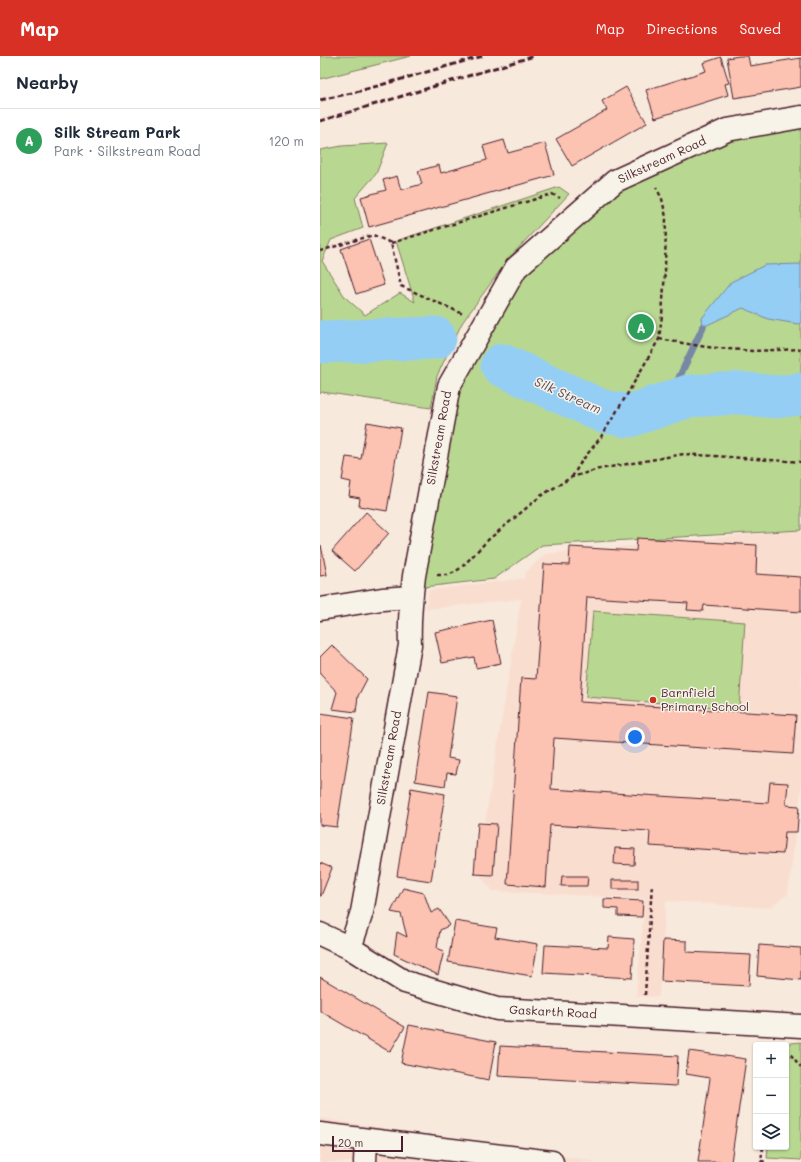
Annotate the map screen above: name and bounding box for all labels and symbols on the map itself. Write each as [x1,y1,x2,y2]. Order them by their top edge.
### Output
street label: Silkstream Road [615,132,708,186]
pin: A [628,312,654,342]
water label: Silk Stream [532,372,604,417]
street label: Silkstream Road [422,389,454,486]
place label: Barnfield Primary School [661,684,749,714]
marker: Barnfield Primary School [648,695,658,705]
street label: Silkstream Road [372,709,404,806]
your location [625,727,645,747]
street label: Gaskarth Road [509,1001,598,1021]
scale bar [332,1134,403,1153]

